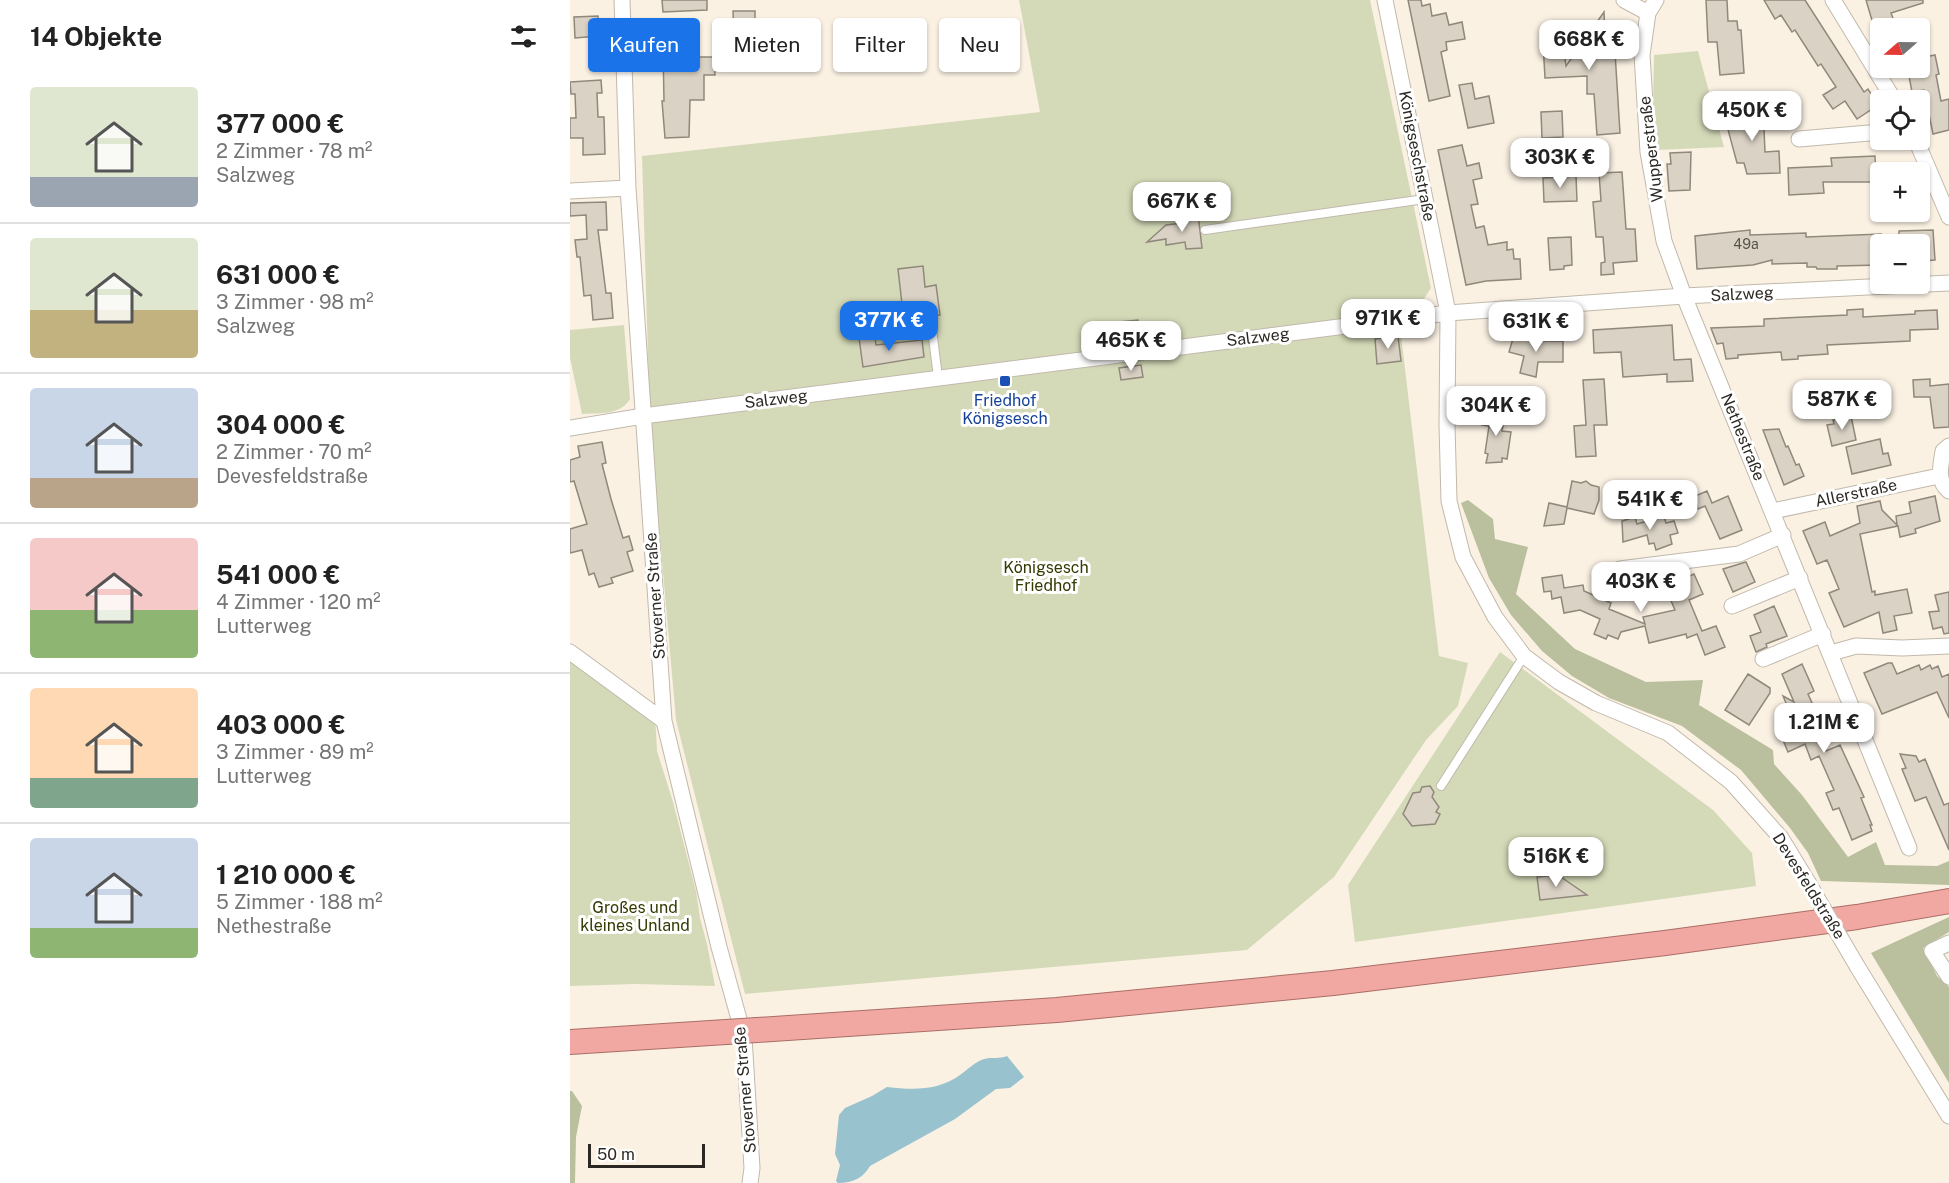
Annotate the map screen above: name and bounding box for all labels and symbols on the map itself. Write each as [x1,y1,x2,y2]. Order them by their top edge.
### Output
north arrow [1870,18,1930,78]
pin: 668K € [1540,20,1638,71]
street label: Königseschstraße [1395,89,1439,223]
pin: 450K € [1703,91,1801,142]
street label: Wupperstraße [1635,95,1667,203]
pin: 303K € [1511,138,1609,189]
pin: 667K € [1133,182,1231,233]
house number: 49a [1733,236,1759,252]
street label: Salzweg [1710,283,1774,305]
pin: 971K € [1339,299,1437,350]
pin: 377K € [840,301,938,352]
pin: 631K € [1487,302,1585,353]
pin: 465K € [1082,321,1180,372]
street label: Salzweg [1225,324,1291,350]
marker: Friedhof Königsesch [998,374,1012,388]
pin: 587K € [1793,380,1891,431]
street label: Salzweg [743,386,809,412]
pin: 304K € [1447,386,1545,437]
place label: Friedhof Königsesch [962,391,1048,428]
street label: Nethestraße [1717,391,1769,483]
street label: Allerstraße [1813,475,1899,511]
pin: 541K € [1601,480,1699,531]
street label: Stoverner Straße [641,532,669,660]
park label: Königsesch Friedhof [1003,558,1089,595]
pin: 403K € [1592,562,1690,613]
pin: 1.21M € [1769,703,1879,754]
street label: Devesfeldstraße [1769,829,1849,943]
pin: 516K € [1507,837,1605,888]
park label: Großes und kleines Unland [580,898,690,935]
street label: Stoverner Straße [730,1026,760,1154]
scale bar [588,1141,705,1168]

